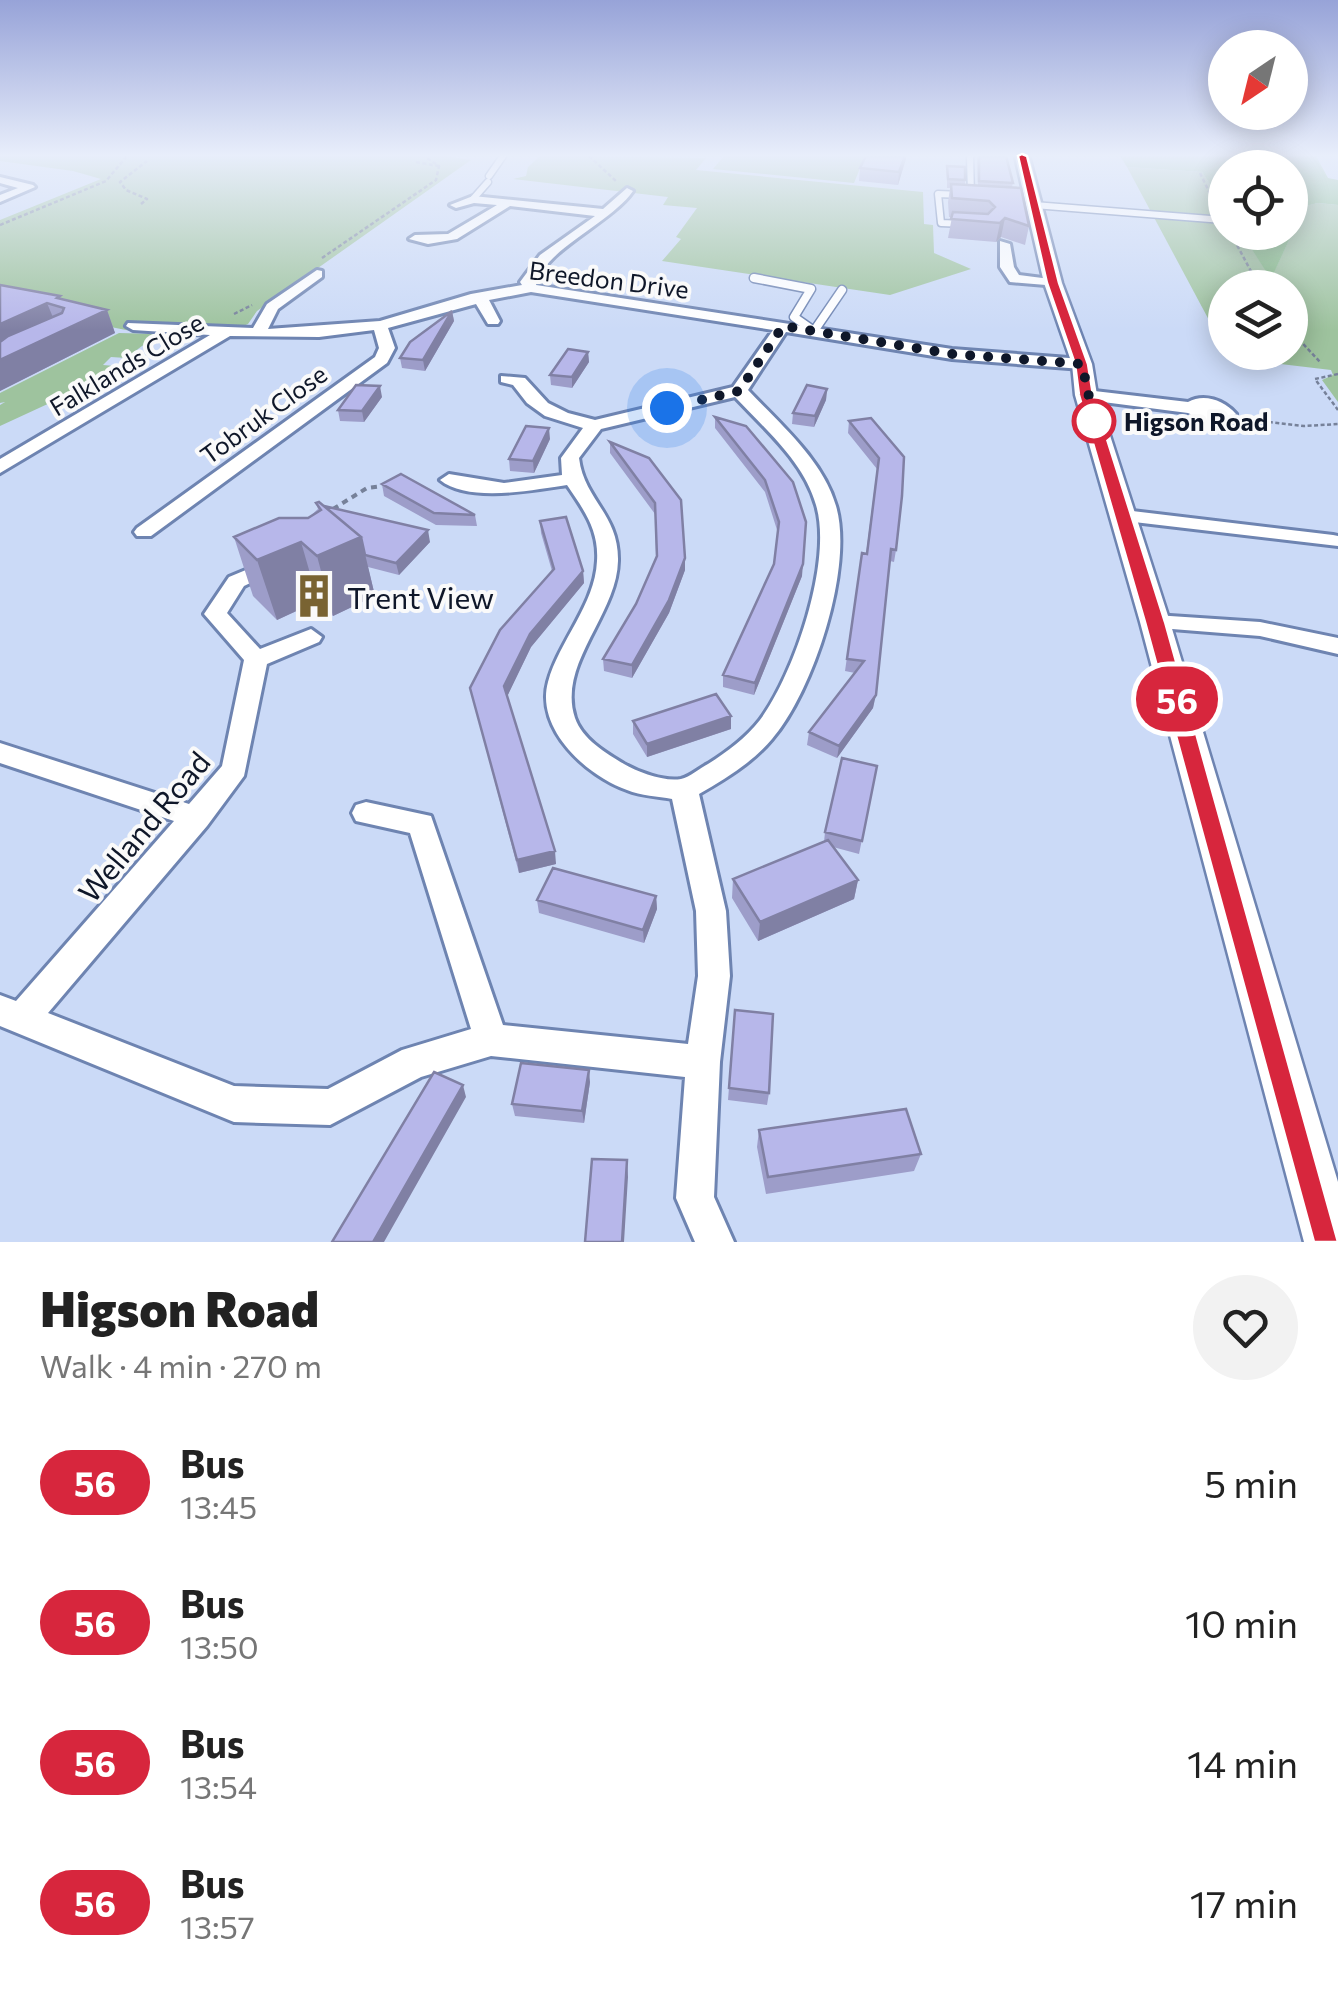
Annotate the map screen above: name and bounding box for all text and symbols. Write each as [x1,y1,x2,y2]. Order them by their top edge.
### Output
north arrow [1208,30,1308,130]
map controls [1208,30,1308,370]
button: locate [1208,150,1308,250]
street label: Breedon Drive [527,254,691,304]
button: layers [1208,270,1308,370]
street label: Falklands Close [44,306,208,422]
street label: Tobruk Close [194,358,332,470]
your location [642,383,692,433]
marker: Higson Road [1073,400,1115,442]
place label: Higson Road [1124,406,1268,436]
building icon: Trent View [290,572,338,620]
place label: Trent View [347,578,494,615]
line badge: 56 [1132,666,1222,732]
text: 56 [1156,678,1198,721]
street label: Welland Road [69,743,217,909]
button: heart [1193,1275,1298,1380]
text: Higson Road [40,1278,319,1337]
text: Walk · 4 min · 270 m [40,1345,322,1385]
text: Bus [180,1439,245,1486]
text: 5 min [1204,1459,1298,1506]
text: 56 [74,1461,116,1504]
text: 13:45 [180,1486,257,1526]
text: Bus [180,1579,245,1626]
text: 10 min [1185,1599,1298,1646]
text: 56 [74,1601,116,1644]
text: 13:50 [180,1626,259,1666]
text: Bus [180,1719,245,1766]
text: 14 min [1187,1739,1298,1786]
text: 56 [74,1741,116,1784]
text: 13:54 [180,1766,257,1806]
text: Bus [180,1859,245,1906]
text: 17 min [1190,1879,1298,1926]
text: 56 [74,1881,116,1924]
text: 13:57 [180,1906,255,1946]

